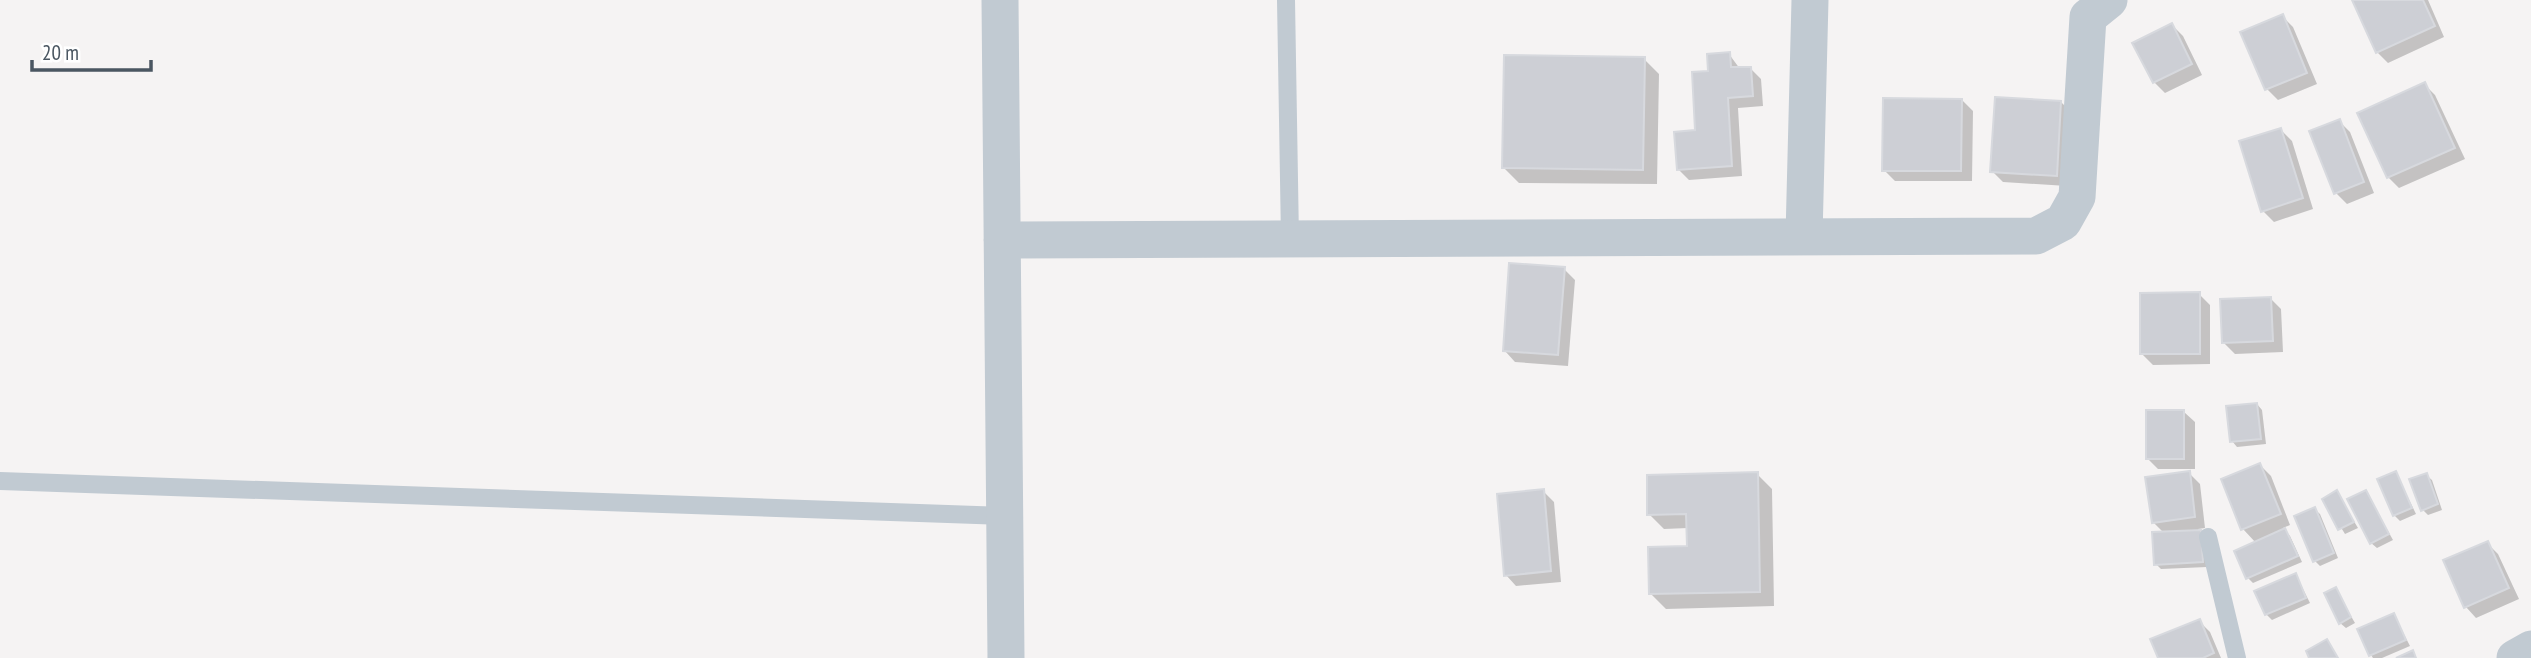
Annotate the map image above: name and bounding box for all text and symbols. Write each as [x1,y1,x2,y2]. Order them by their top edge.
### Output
scale bar [32,28,150,72]
text: 20 m [42,39,79,66]

